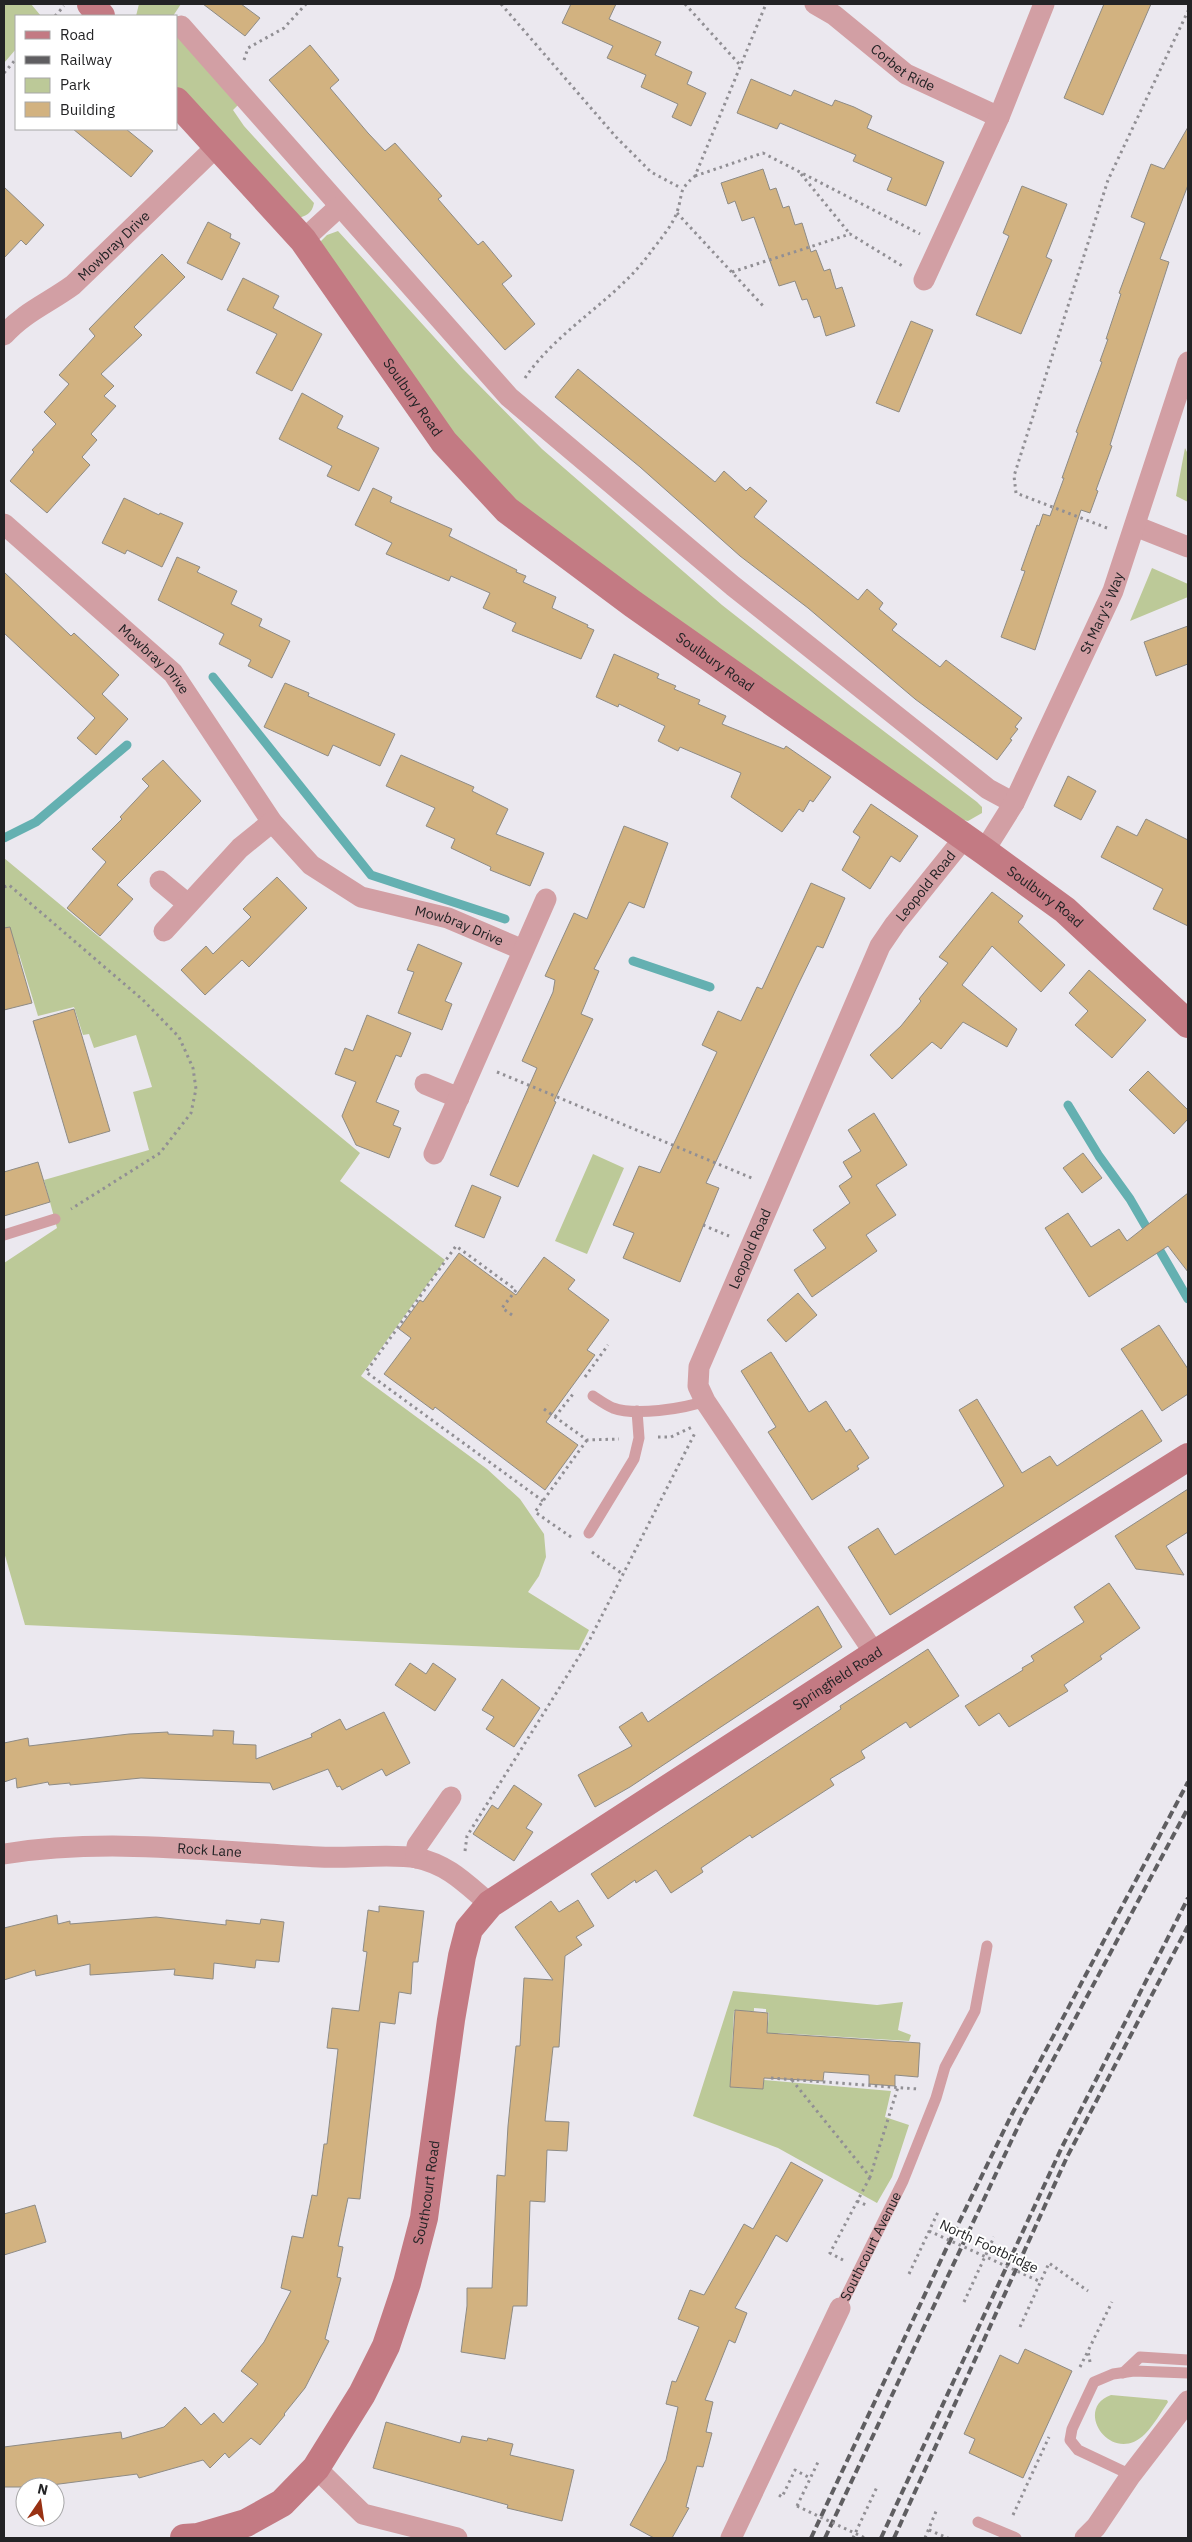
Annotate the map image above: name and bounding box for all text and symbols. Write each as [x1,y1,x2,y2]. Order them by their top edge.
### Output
legend [15,15,178,130]
text: Road [60,25,95,44]
street label: Corbet Ride [867,40,938,95]
text: Railway [60,50,113,69]
text: Park [60,75,90,94]
text: Building [60,100,115,119]
street label: Mowbray Drive [74,207,154,285]
street label: Soulbury Road [379,354,446,440]
street label: St Mary's Way [1076,570,1128,657]
street label: Mowbray Drive [115,620,194,698]
street label: Soulbury Road [673,628,758,696]
street label: Leopold Road [892,847,959,925]
street label: Soulbury Road [1003,862,1087,931]
street label: Mowbray Drive [413,901,507,950]
street label: Leopold Road [725,1206,775,1292]
street label: Springfield Road [789,1643,886,1714]
street label: Rock Lane [177,1839,243,1861]
street label: Southcourt Road [408,2139,443,2246]
street label: Southcourt Avenue [836,2188,905,2304]
street label: North Footbridge [937,2215,1042,2277]
north arrow [15,2477,65,2527]
text: N [36,2479,50,2499]

